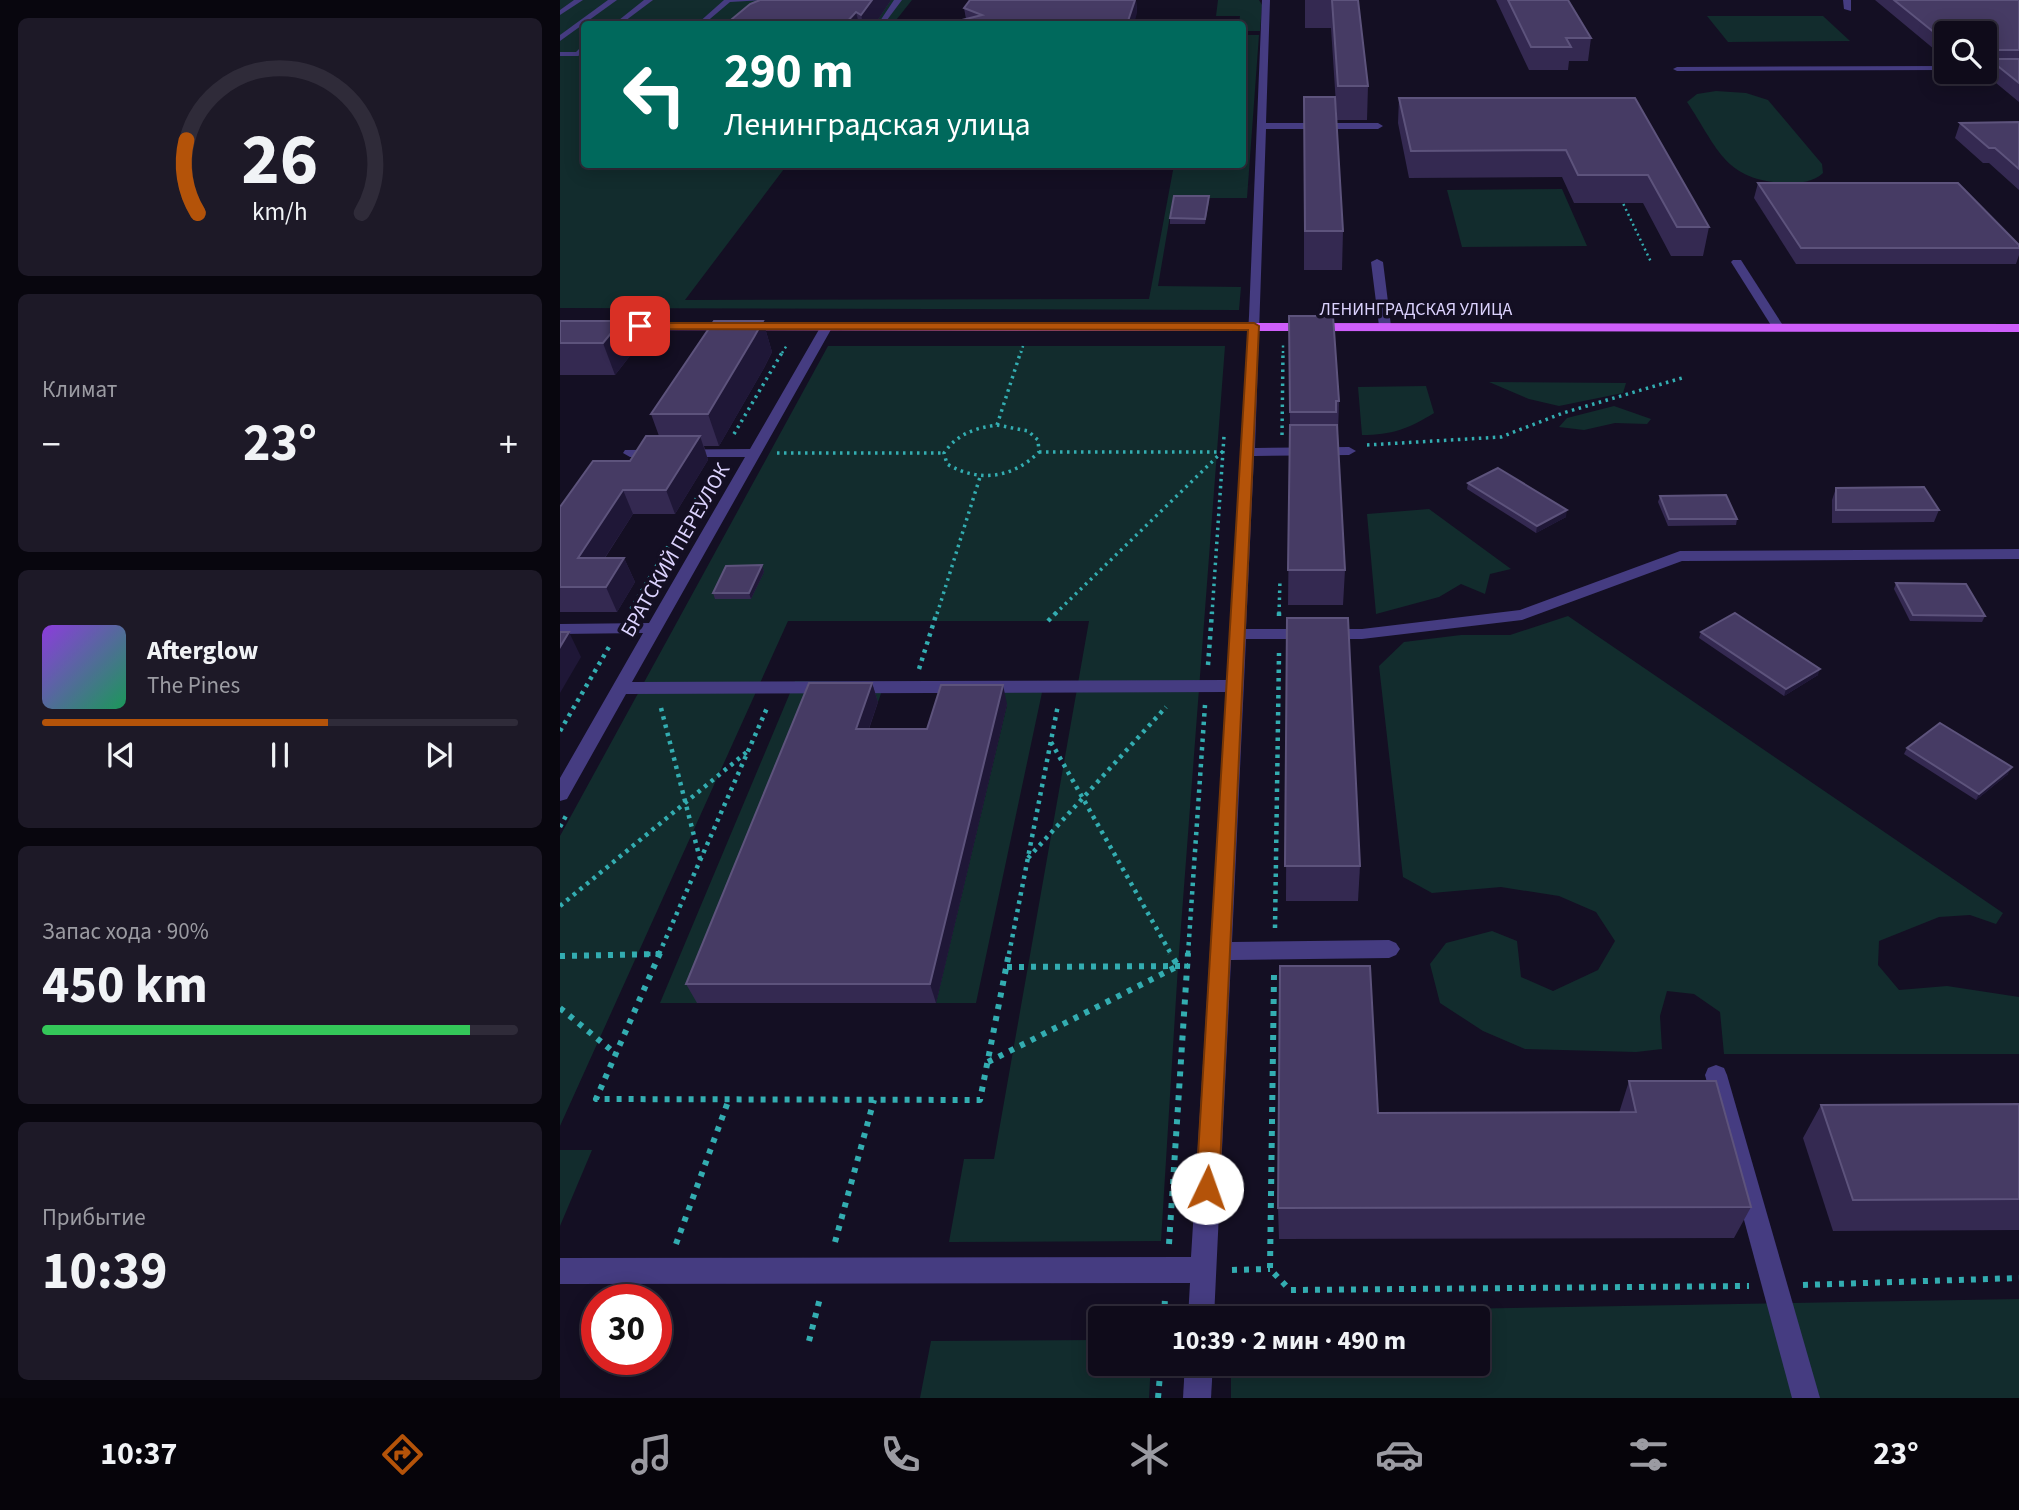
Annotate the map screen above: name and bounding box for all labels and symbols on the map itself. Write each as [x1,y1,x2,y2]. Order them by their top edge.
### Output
pin [610,296,670,356]
street label: ЛЕНИНГРАДСКАЯ УЛИЦА [1320,297,1513,322]
street label: БРАТСКИЙ ПЕРЕУЛОК [613,457,737,643]
position arrow [1170,1151,1244,1225]
speed limit sign: 30 [581,1284,672,1375]

